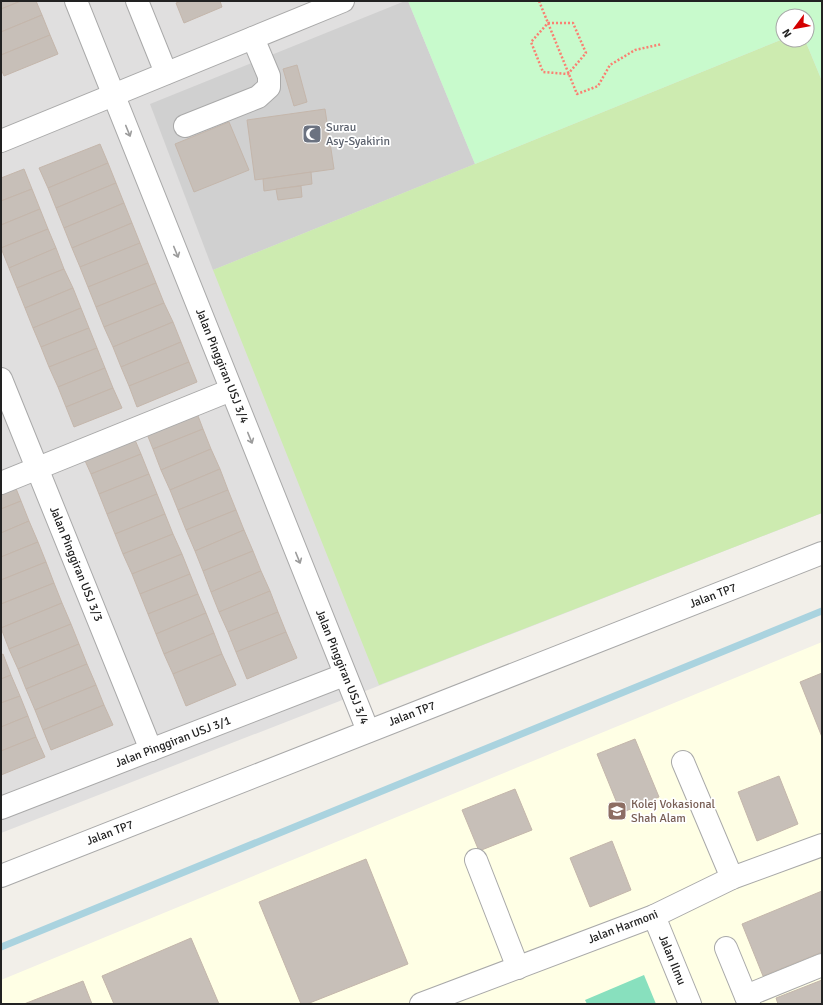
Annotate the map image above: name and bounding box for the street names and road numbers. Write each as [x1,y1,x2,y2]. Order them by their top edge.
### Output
street label: Jalan Pinggiran USJ 3/4 [192,306,252,426]
street label: Jalan Pinggiran USJ 3/3 [46,504,106,624]
street label: Jalan TP7 [687,580,739,612]
street label: Jalan Pinggiran USJ 3/4 [312,607,372,727]
street label: Jalan TP7 [386,698,438,730]
street label: Jalan Pinggiran USJ 3/1 [113,713,233,771]
street label: Jalan TP7 [84,817,136,849]
street label: Jalan Harmoni [586,907,660,947]
street label: Jalan Ilmu [655,933,689,987]

